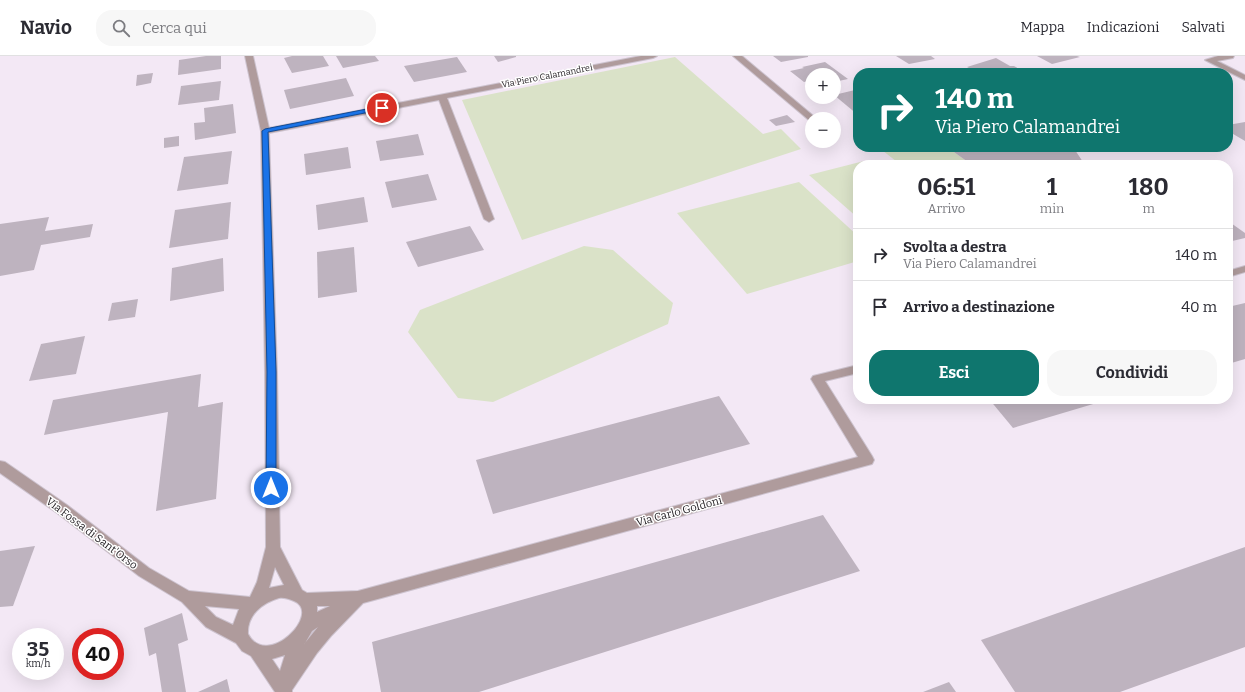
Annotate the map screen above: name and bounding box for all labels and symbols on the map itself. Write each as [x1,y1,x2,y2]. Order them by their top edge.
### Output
street label: Via Piero Calamandrei [501,62,594,90]
pin [365,91,399,125]
position arrow [250,467,292,509]
street label: Via Carlo Goldoni [635,494,724,529]
street label: Via Fossa di Sant'Orso [43,495,140,572]
speed limit sign: 40 [72,628,124,680]

